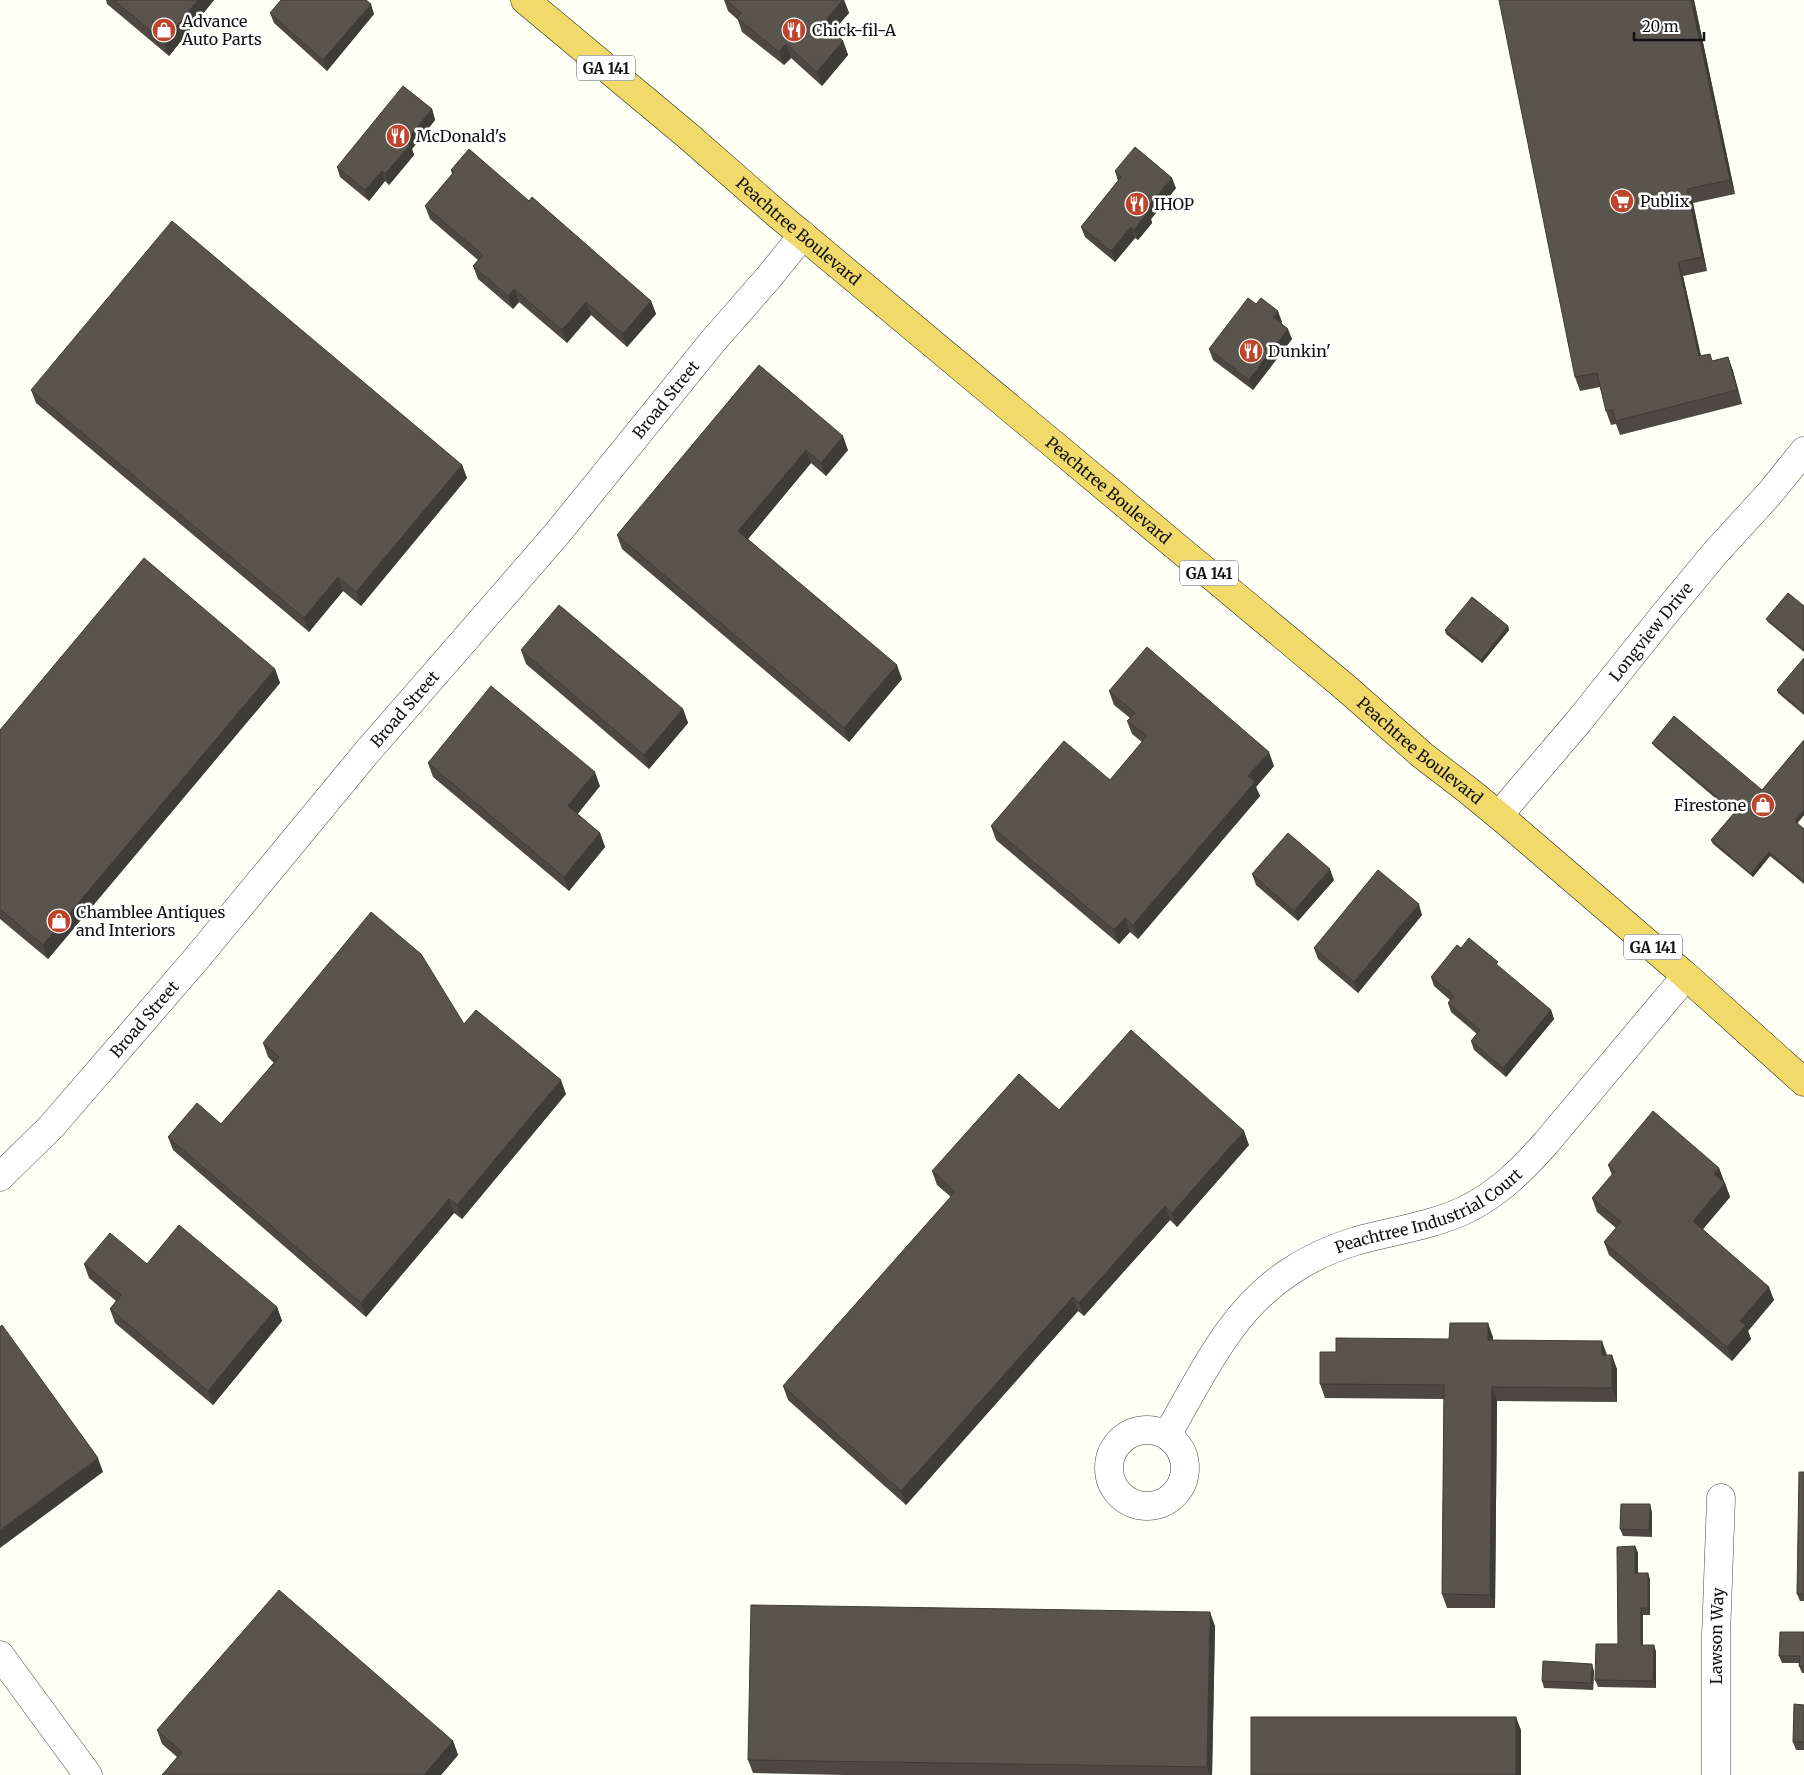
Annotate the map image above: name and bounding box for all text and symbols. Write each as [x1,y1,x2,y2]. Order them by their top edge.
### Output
scale bar [1634,10,1704,42]
place label: Advance Auto Parts [181,11,262,49]
shop icon: Advance Auto Parts [151,17,177,43]
restaurant icon: Chick-fil-A [781,17,807,43]
text: 20 m [1642,17,1679,36]
place label: Chick-fil-A [812,20,897,40]
road number: GA 141 [577,56,635,80]
restaurant icon: McDonald's [385,123,411,149]
place label: McDonald's [416,126,506,146]
street label: Peachtree Boulevard [732,173,865,290]
supermarket icon: Publix [1609,188,1635,214]
restaurant icon: IHOP [1124,191,1150,217]
place label: Publix [1640,191,1690,211]
place label: IHOP [1154,194,1194,214]
restaurant icon: Dunkin' [1238,338,1264,364]
place label: Dunkin' [1268,341,1331,361]
street label: Broad Street [628,356,704,443]
street label: Peachtree Boulevard [1042,432,1175,548]
road number: GA 141 [1180,560,1238,586]
street label: Longview Drive [1605,578,1697,685]
street label: Broad Street [366,666,444,751]
street label: Peachtree Boulevard [1353,693,1487,808]
shop icon: Firestone [1750,792,1776,818]
place label: Firestone [1674,795,1746,815]
place label: Chamblee Antiques and Interiors [76,902,225,940]
shop icon: Chamblee Antiques and Interiors [46,908,72,934]
road number: GA 141 [1624,934,1682,960]
street label: Broad Street [106,976,183,1062]
street label: Peachtree Industrial Court [1332,1163,1527,1257]
street label: Lawson Way [1706,1586,1728,1685]

